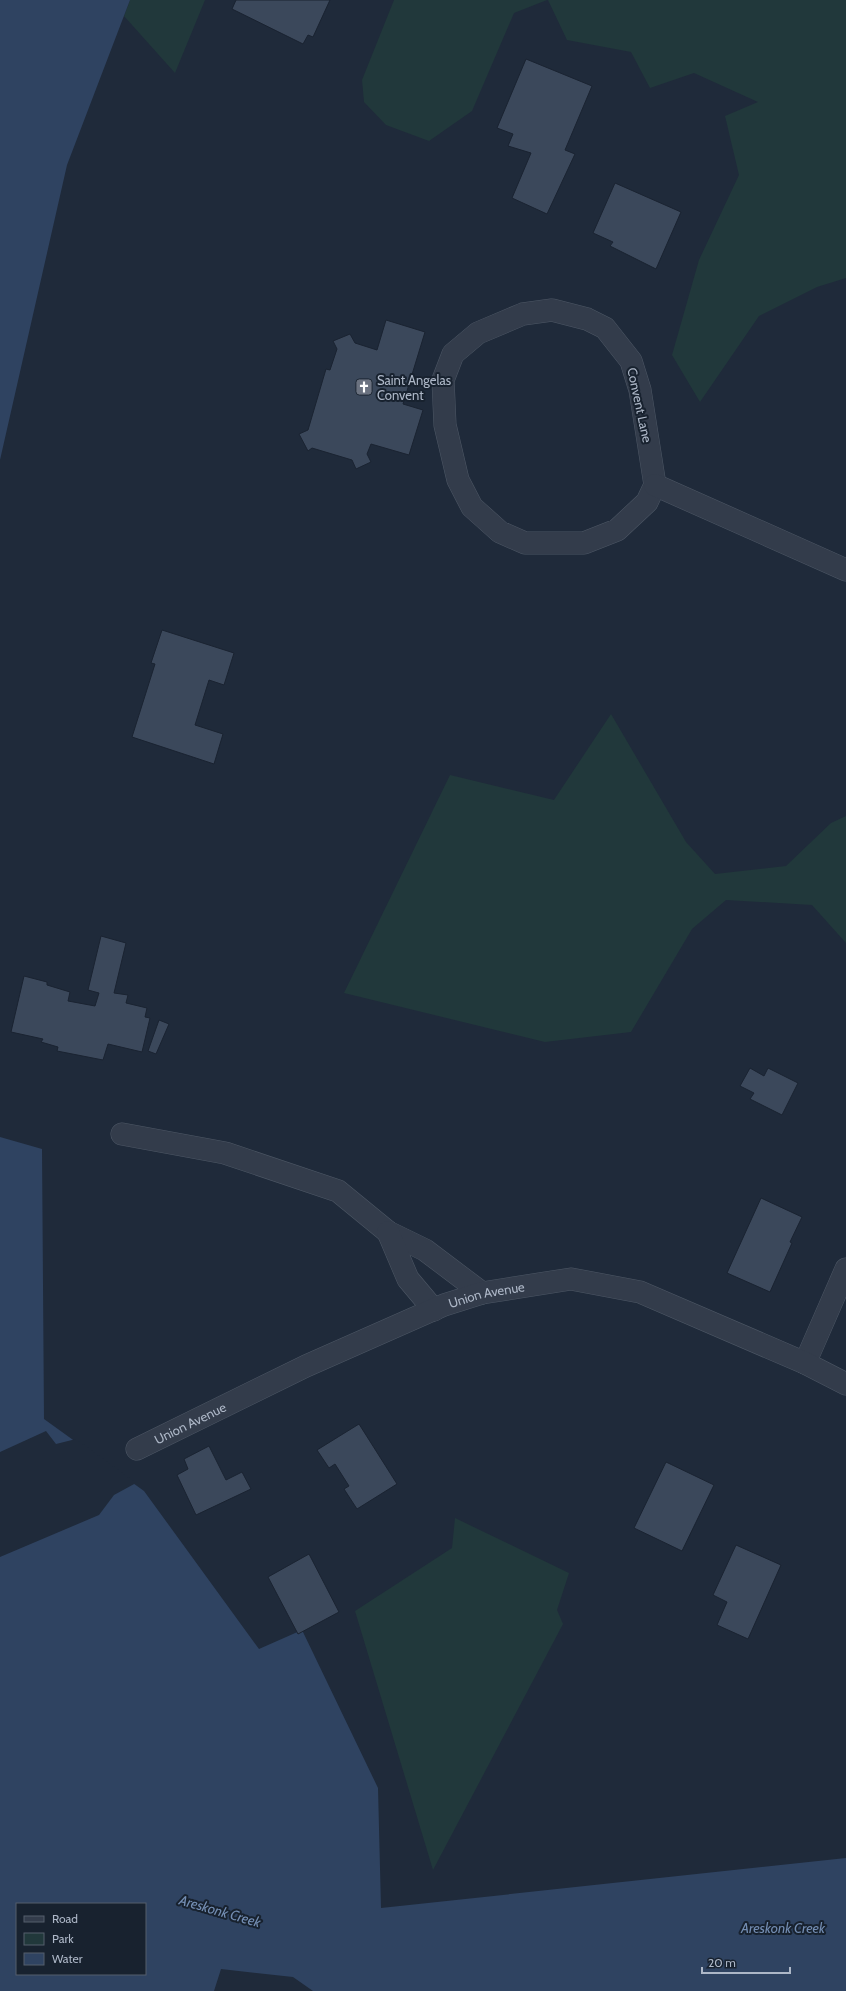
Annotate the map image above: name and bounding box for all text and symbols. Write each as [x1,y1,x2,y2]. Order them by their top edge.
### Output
street label: Convent Lane [624,366,656,444]
place label: Saint Angelas Convent [377,372,452,403]
church icon: Saint Angelas Convent [354,377,374,397]
street label: Union Avenue [446,1278,526,1311]
street label: Union Avenue [151,1398,229,1447]
water label: Areskonk Creek [176,1891,264,1931]
legend [16,1903,146,1975]
text: Road [52,1911,78,1926]
water label: Areskonk Creek [740,1919,826,1937]
text: Park [52,1931,74,1946]
scale bar [702,1949,790,1975]
text: Water [52,1951,83,1966]
text: 20 m [708,1955,736,1970]

